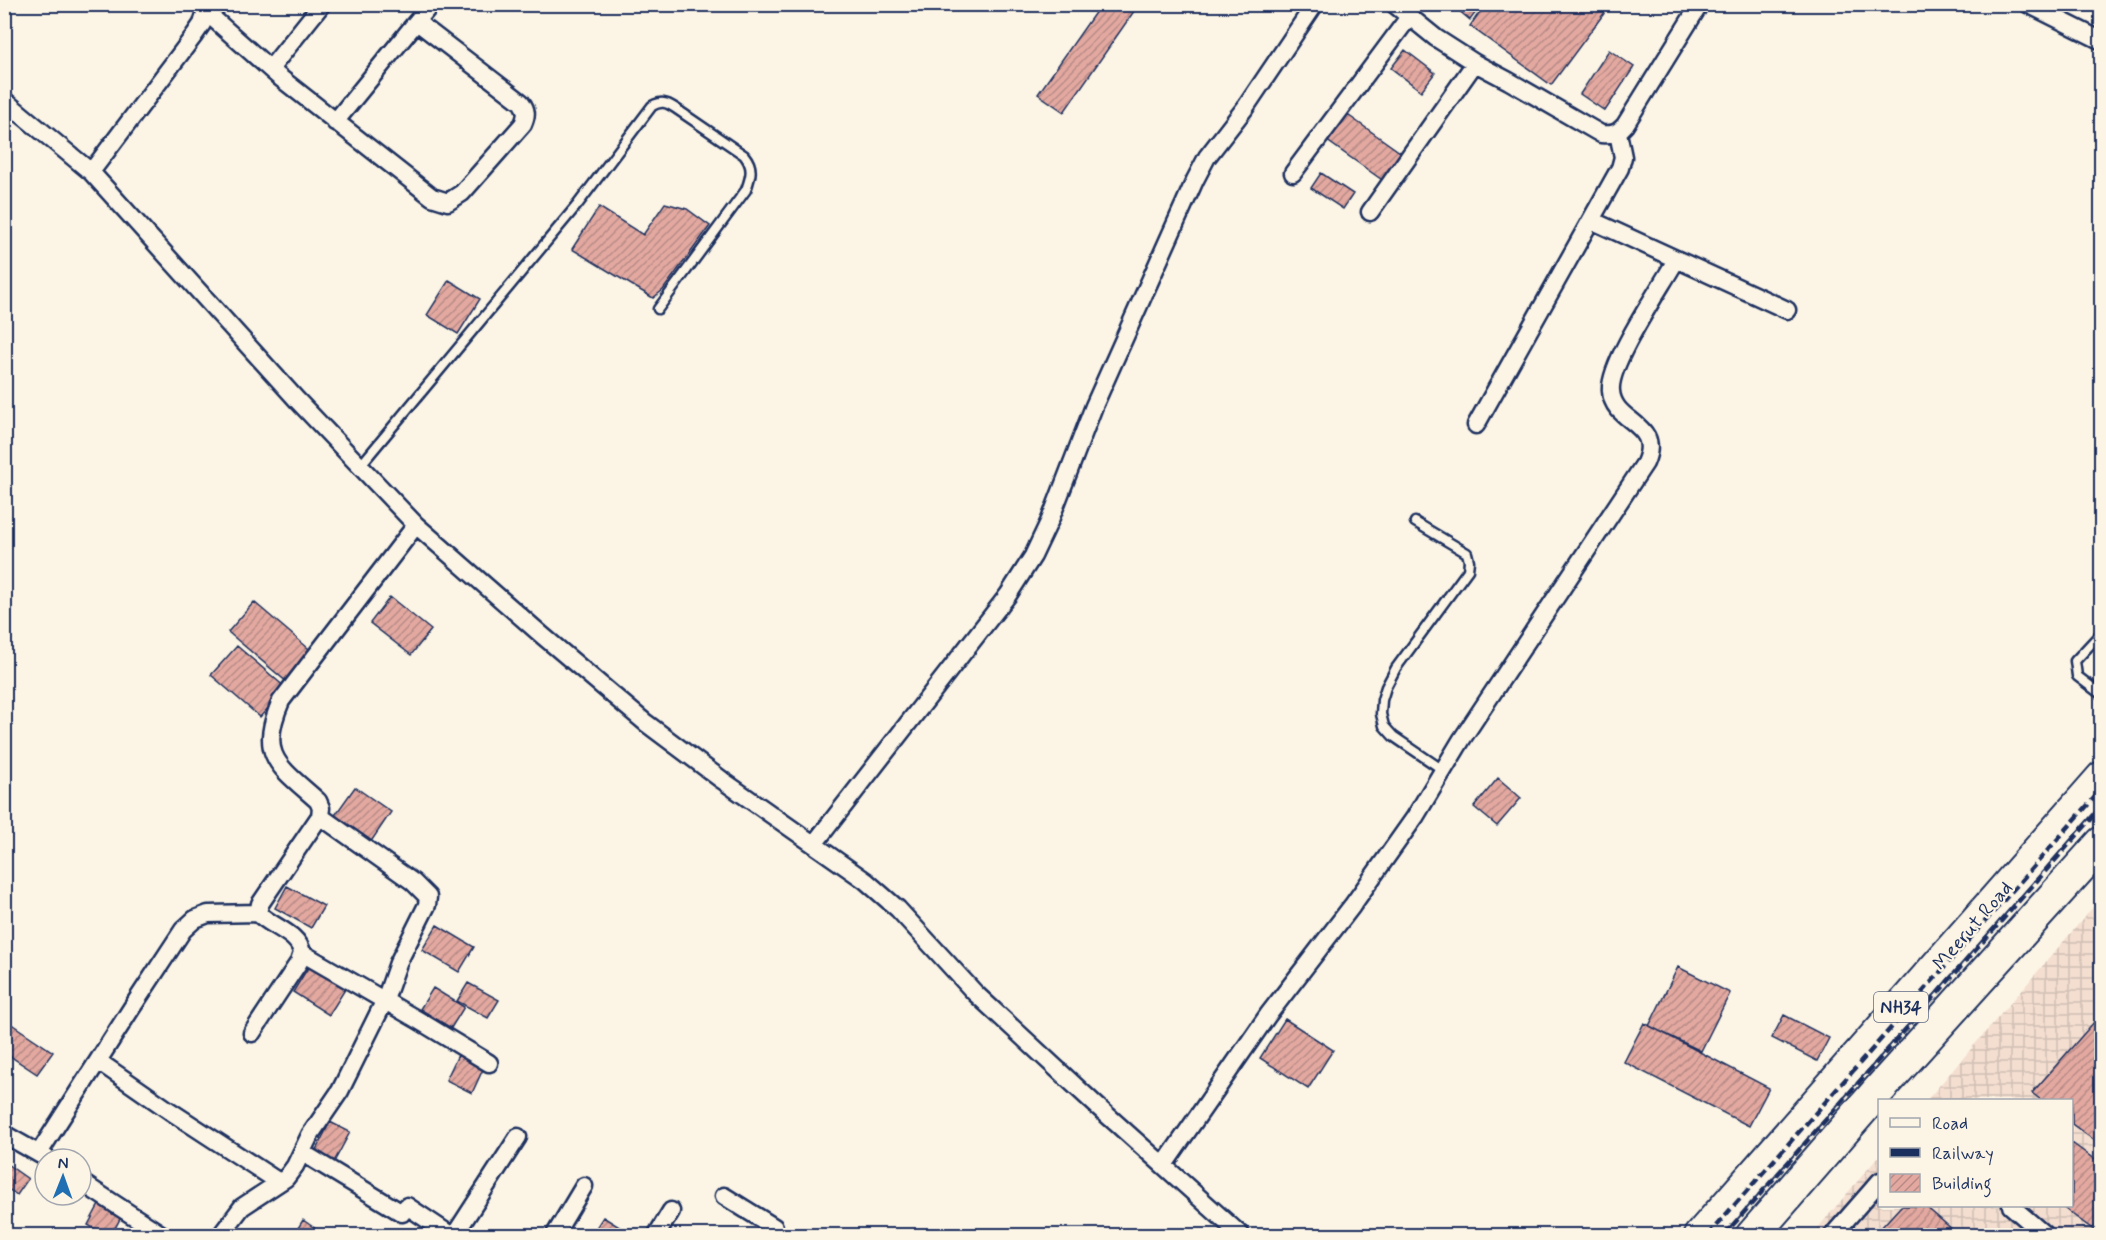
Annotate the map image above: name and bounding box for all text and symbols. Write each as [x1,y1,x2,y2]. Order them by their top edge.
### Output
street label: Meerut Road [1927,876,2019,976]
road number: NH34 [1874,992,1928,1022]
legend [1878,1099,2073,1207]
text: Road [1932,1112,1968,1136]
text: Railway [1932,1142,1994,1166]
north arrow [33,1147,93,1207]
text: N [58,1153,69,1174]
text: Building [1932,1172,1992,1198]

